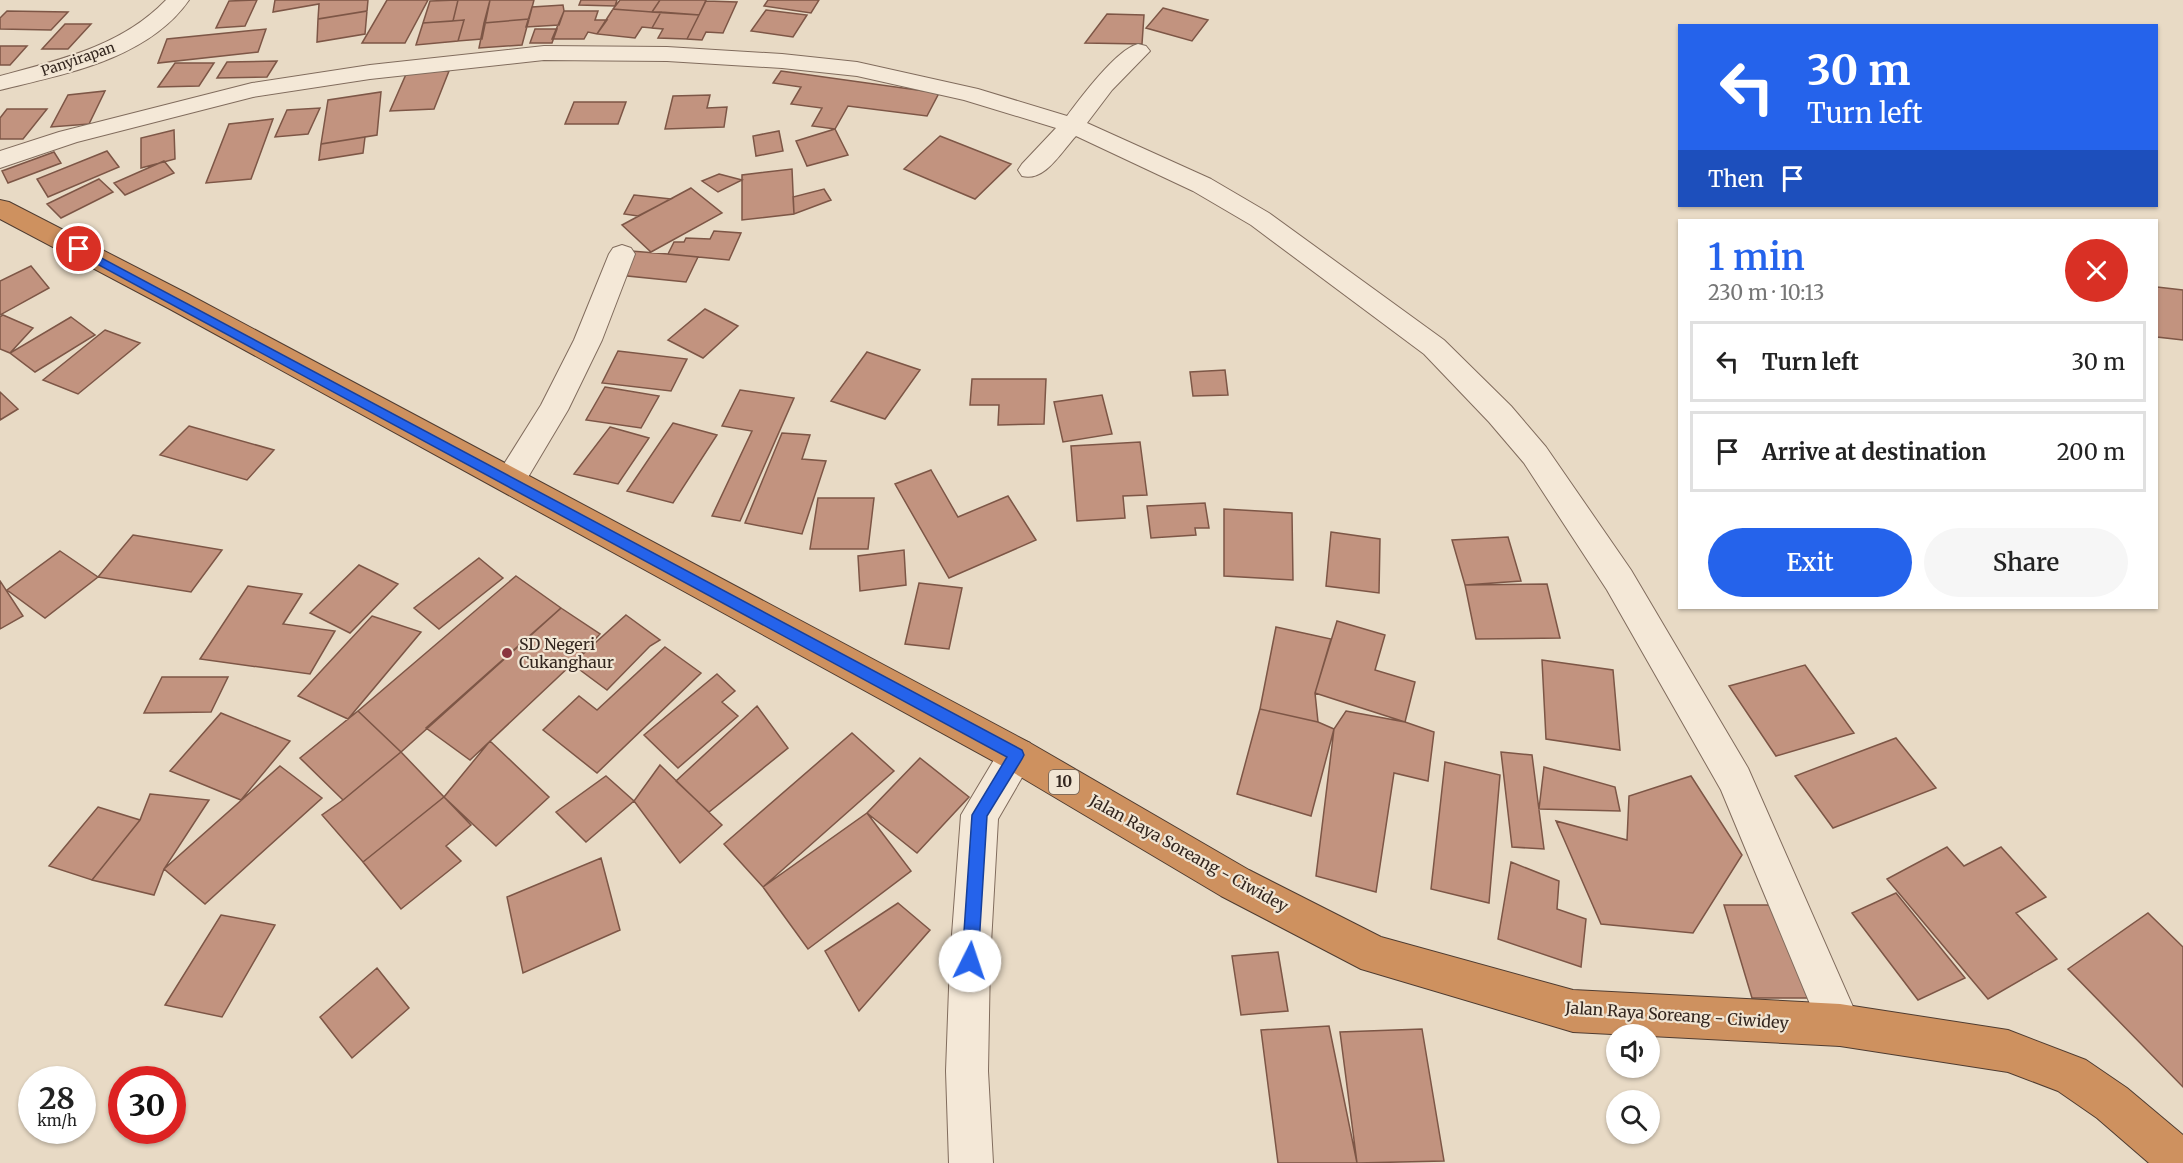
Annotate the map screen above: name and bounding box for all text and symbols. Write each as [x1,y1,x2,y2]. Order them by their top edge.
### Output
street label: Panyirapan [39,38,117,80]
text: 30 m [1807,44,1911,96]
icon: left [1708,48,1786,126]
text: Turn left [1807,96,1922,130]
icon: arrive [1776,162,1809,195]
text: Then [1708,165,1764,193]
pin [53,223,104,274]
icon: arrive [62,232,95,265]
text: 1 min [1708,235,1805,280]
button: close [2065,239,2128,302]
text: 230 m · 10:13 [1708,280,1824,305]
icon: left [1711,345,1744,378]
text: Turn left [1762,348,1859,376]
text: 30 m [2071,348,2125,376]
icon: arrive [1711,435,1744,468]
text: Arrive at destination [1762,438,1986,466]
text: 200 m [2057,438,2125,466]
button: Exit [1708,528,1912,597]
button: Share [1924,528,2128,597]
place label: SD Negeri Cukanghaur [519,634,614,672]
marker: SD Negeri Cukanghaur [500,646,514,660]
road number: 10 [1049,770,1079,794]
street label: Jalan Raya Soreang - Ciwidey [1085,789,1292,916]
position arrow [938,929,1002,993]
street label: Jalan Raya Soreang - Ciwidey [1563,997,1790,1033]
map controls [1606,1024,1660,1144]
button: sound [1606,1024,1660,1078]
speed limit sign: 30 [108,1066,186,1144]
text: 28 [39,1079,75,1117]
button: search [1606,1090,1660,1144]
text: km/h [37,1111,77,1130]

